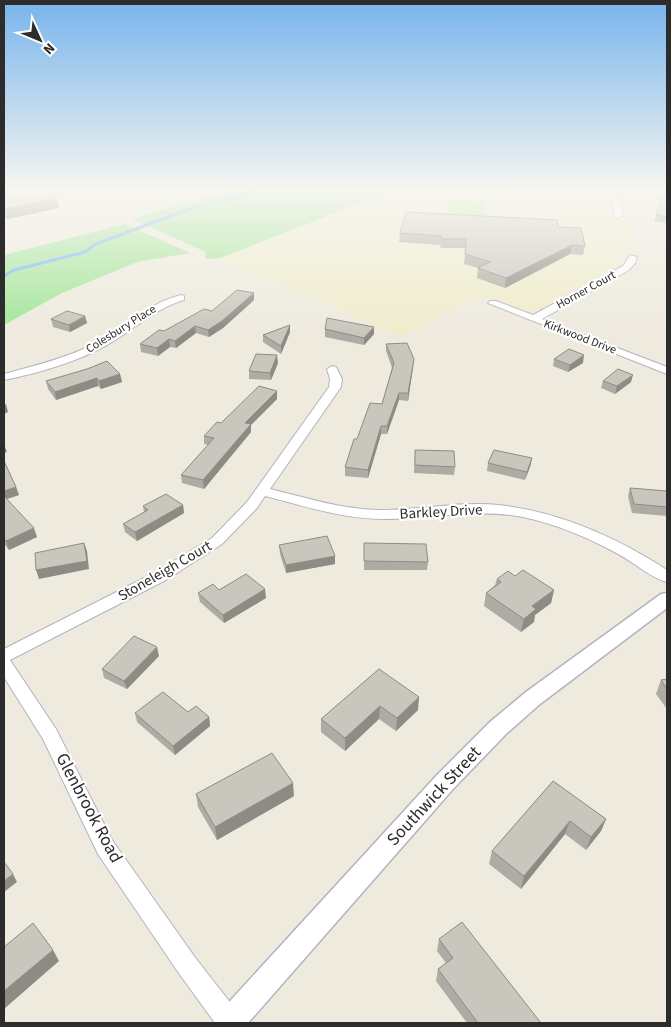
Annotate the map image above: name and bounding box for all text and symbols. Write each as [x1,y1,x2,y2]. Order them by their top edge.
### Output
north arrow [15,15,65,65]
text: N [38,38,59,59]
street label: Horner Court [553,267,619,313]
street label: Colesbury Place [83,301,160,357]
street label: Kirkwood Drive [541,315,619,359]
street label: Barkley Drive [399,499,483,525]
street label: Stoneleigh Court [114,536,216,606]
street label: Southwick Street [381,741,487,851]
street label: Glenbrook Road [50,749,128,867]

